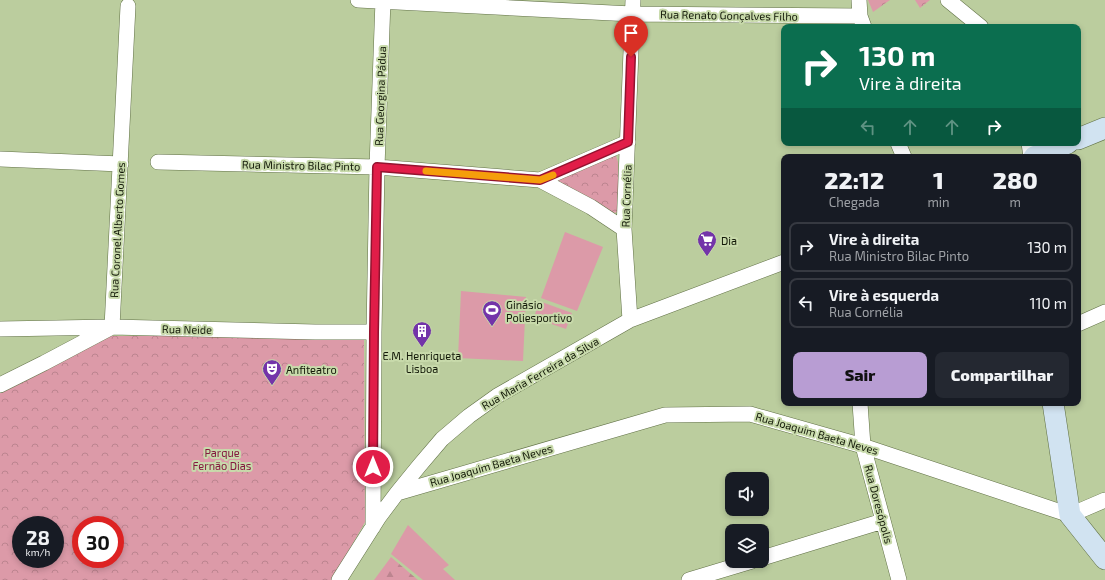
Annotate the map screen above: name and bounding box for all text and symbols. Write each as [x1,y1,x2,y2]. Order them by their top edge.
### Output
street label: Rua Renato Gonçalves Filho [660,7,798,24]
pin [614,16,648,57]
icon: arrive [620,22,642,44]
text: 130 m [859,38,935,72]
icon: right [793,40,845,92]
street label: Rua Georgina Pádua [372,46,388,146]
text: Vire à direita [859,72,962,94]
icon: left [857,116,879,138]
icon: ahead [899,116,921,138]
icon: ahead [941,116,963,138]
icon: right [983,116,1005,138]
street label: Rua Ministro Bilac Pinto [242,157,360,173]
street label: Rua Coronel Alberto Gomes [107,161,127,298]
street label: Rua Cornélia [618,164,634,228]
text: 22:12 [824,165,884,194]
text: 1 [933,165,944,194]
text: 280 [993,165,1038,194]
text: Chegada [829,194,880,210]
text: min [927,194,950,210]
text: m [1010,194,1021,210]
supermarket icon: Dia [696,229,718,257]
text: Vire à direita [829,230,919,248]
place label: Dia [721,234,737,247]
icon: right [795,236,817,258]
text: 130 m [1027,238,1067,256]
text: Rua Ministro Bilac Pinto [829,248,969,264]
text: Vire à esquerda [829,286,939,304]
icon: left [795,292,817,314]
text: 110 m [1030,294,1067,312]
place label: Ginásio Poliesportivo [506,298,572,324]
sports icon: Ginásio Poliesportivo [481,299,503,327]
text: Rua Cornélia [829,304,903,320]
building icon: E.M. Henriqueta Lisboa [411,320,433,348]
street label: Rua Neide [162,322,212,336]
street label: Rua Maria Ferreira da Silva [479,334,601,412]
place label: E.M. Henriqueta Lisboa [383,349,461,375]
button: Sair [793,352,927,398]
button: Compartilhar [935,352,1069,398]
theatre icon: Anfiteatro [261,358,283,386]
place label: Anfiteatro [286,363,337,376]
street label: Rua Joaquim Baeta Neves [754,409,880,457]
street label: Rua Joaquim Baeta Neves [428,441,554,489]
park label: Parque Fernão Dias [193,446,252,472]
position arrow [352,446,394,488]
street label: Rua Doresópolis [862,463,896,545]
map controls [725,472,769,568]
button: sound [725,472,769,516]
speed limit sign: 30 [72,516,124,568]
button: layers [725,524,769,568]
text: 28 [26,525,50,549]
text: km/h [26,546,50,558]

